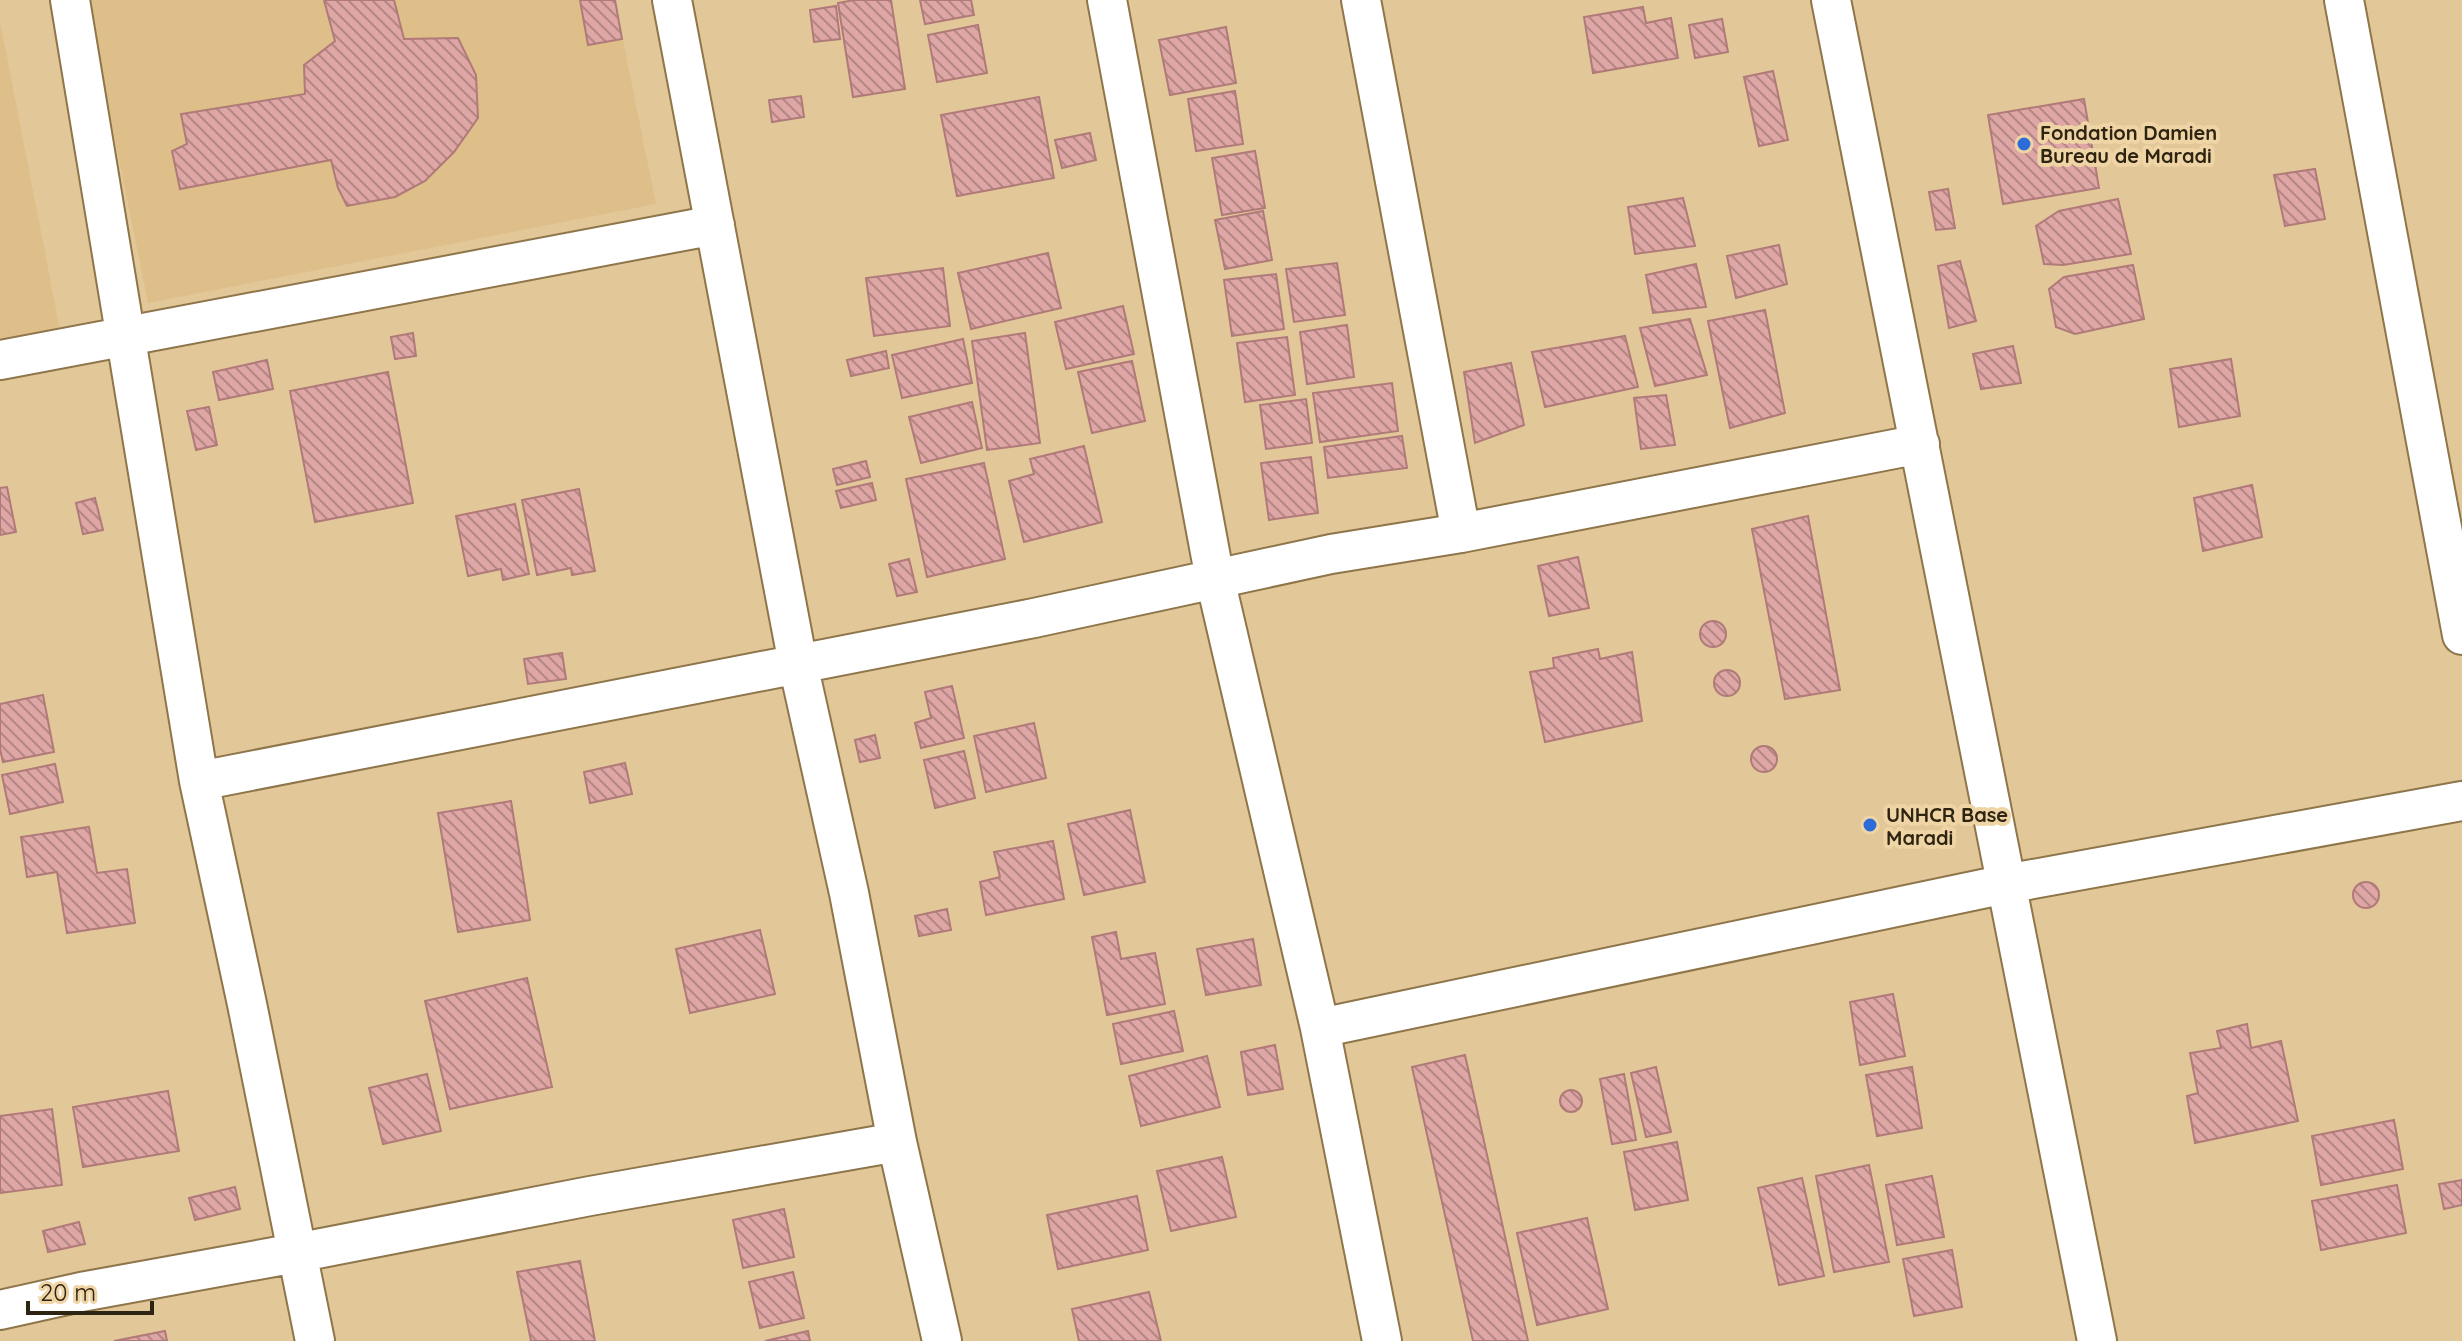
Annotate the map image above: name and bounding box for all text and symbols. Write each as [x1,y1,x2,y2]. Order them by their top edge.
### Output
place label: Fondation Damien Bureau de Maradi [2040,120,2217,168]
marker: Fondation Damien Bureau de Maradi [2015,135,2033,153]
place label: UNHCR Base Maradi [1886,802,2008,850]
marker: UNHCR Base Maradi [1861,816,1879,834]
scale bar [28,1265,152,1315]
text: 20 m [40,1277,96,1307]

